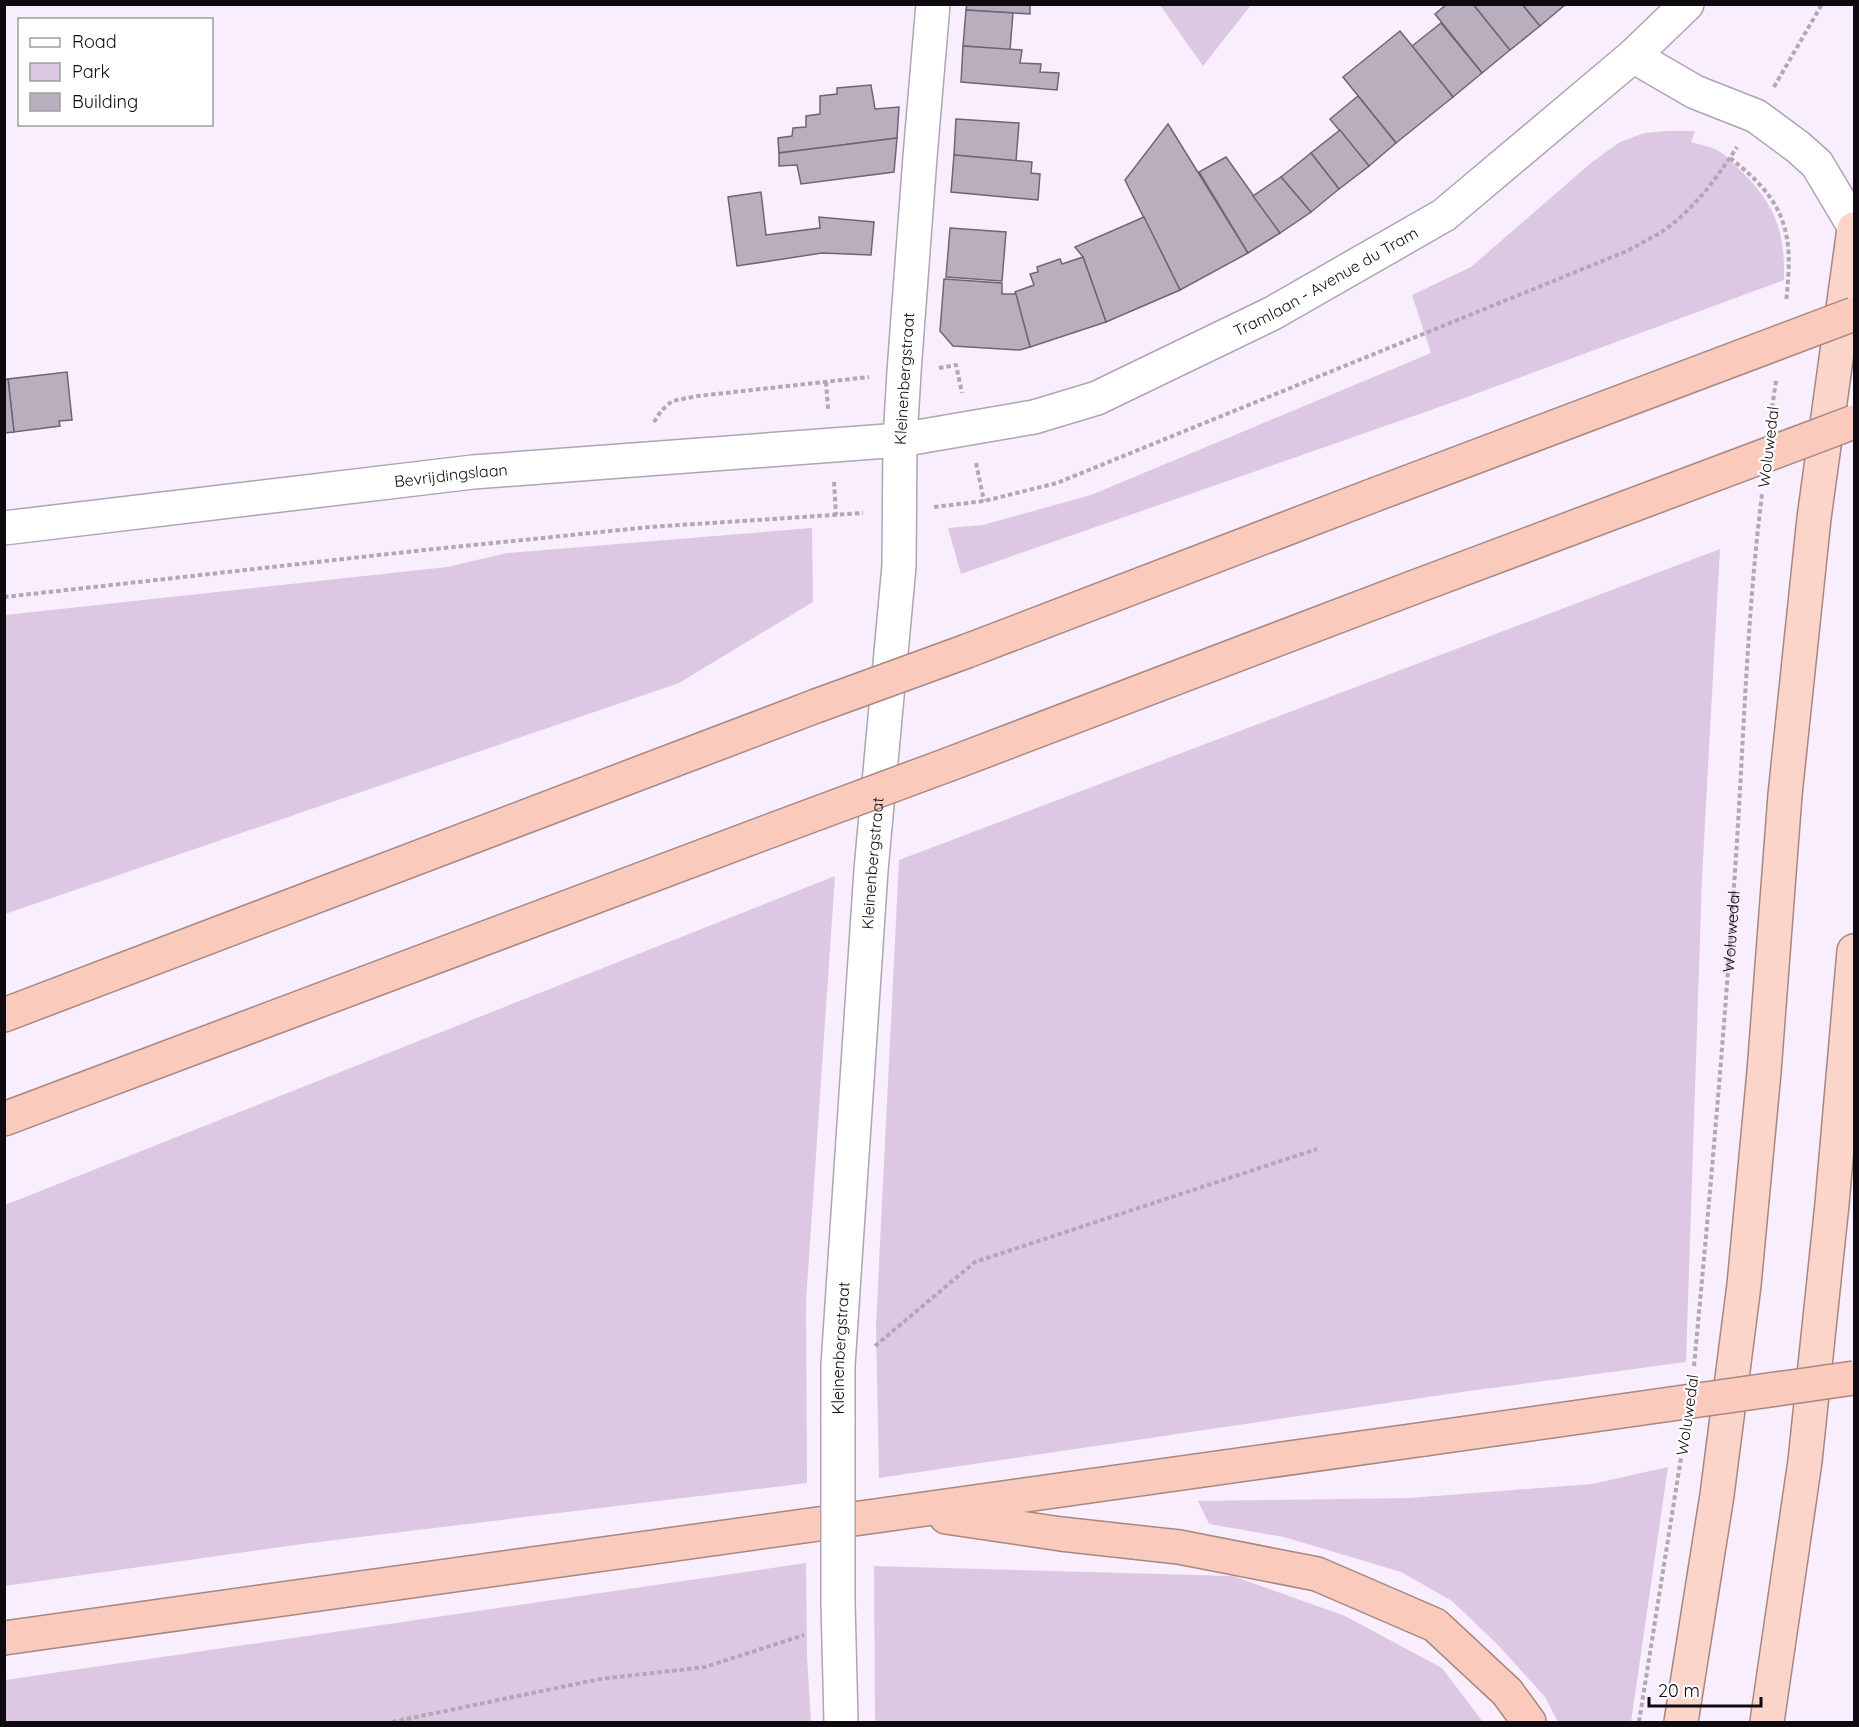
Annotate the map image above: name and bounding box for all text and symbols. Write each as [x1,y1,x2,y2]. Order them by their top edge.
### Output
legend [18,18,213,126]
text: Road [72,30,117,53]
text: Park [72,60,110,83]
text: Building [72,90,138,113]
street label: Tramlaan - Avenue du Tram [1230,222,1421,341]
street label: Kleinenbergstraat [890,312,918,445]
street label: Woluwedal [1753,405,1783,489]
street label: Bevrijdingslaan [393,459,508,491]
street label: Kleinenbergstraat [857,796,888,930]
street label: Woluwedal [1718,890,1744,973]
street label: Kleinenbergstraat [828,1281,854,1414]
street label: Woluwedal [1671,1373,1703,1457]
scale bar [1649,1670,1762,1708]
text: 20 m [1658,1679,1700,1702]

